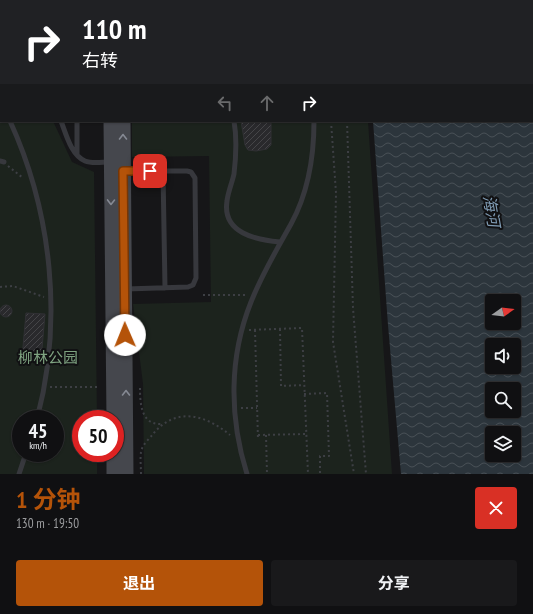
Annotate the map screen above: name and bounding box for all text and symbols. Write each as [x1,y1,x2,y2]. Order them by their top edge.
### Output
text: 110 m [82,10,146,47]
icon: right [16,16,68,68]
text: 右转 [82,49,118,72]
icon: left [214,92,236,114]
icon: ahead [256,92,278,114]
icon: right [298,92,320,114]
one-way arrow [119,134,127,140]
pin [133,154,167,188]
icon: arrive [139,160,161,182]
water label: 海河 [479,193,505,231]
one-way arrow [107,199,115,205]
north arrow [485,294,521,330]
map controls [485,294,521,462]
position arrow [104,314,146,356]
button: sound [485,338,521,374]
park label: 柳林公园 [18,348,78,367]
button: search [485,382,521,418]
one-way arrow [122,390,130,396]
speed limit sign: 50 [72,410,124,462]
text: 45 [28,418,48,444]
button: layers [485,426,521,462]
text: km/h [29,439,47,452]
text: 1 分钟 [16,484,80,515]
button: close [475,487,517,529]
text: 130 m · 19:50 [16,515,79,532]
button: 退出 [16,560,263,606]
button: 分享 [271,560,517,606]

